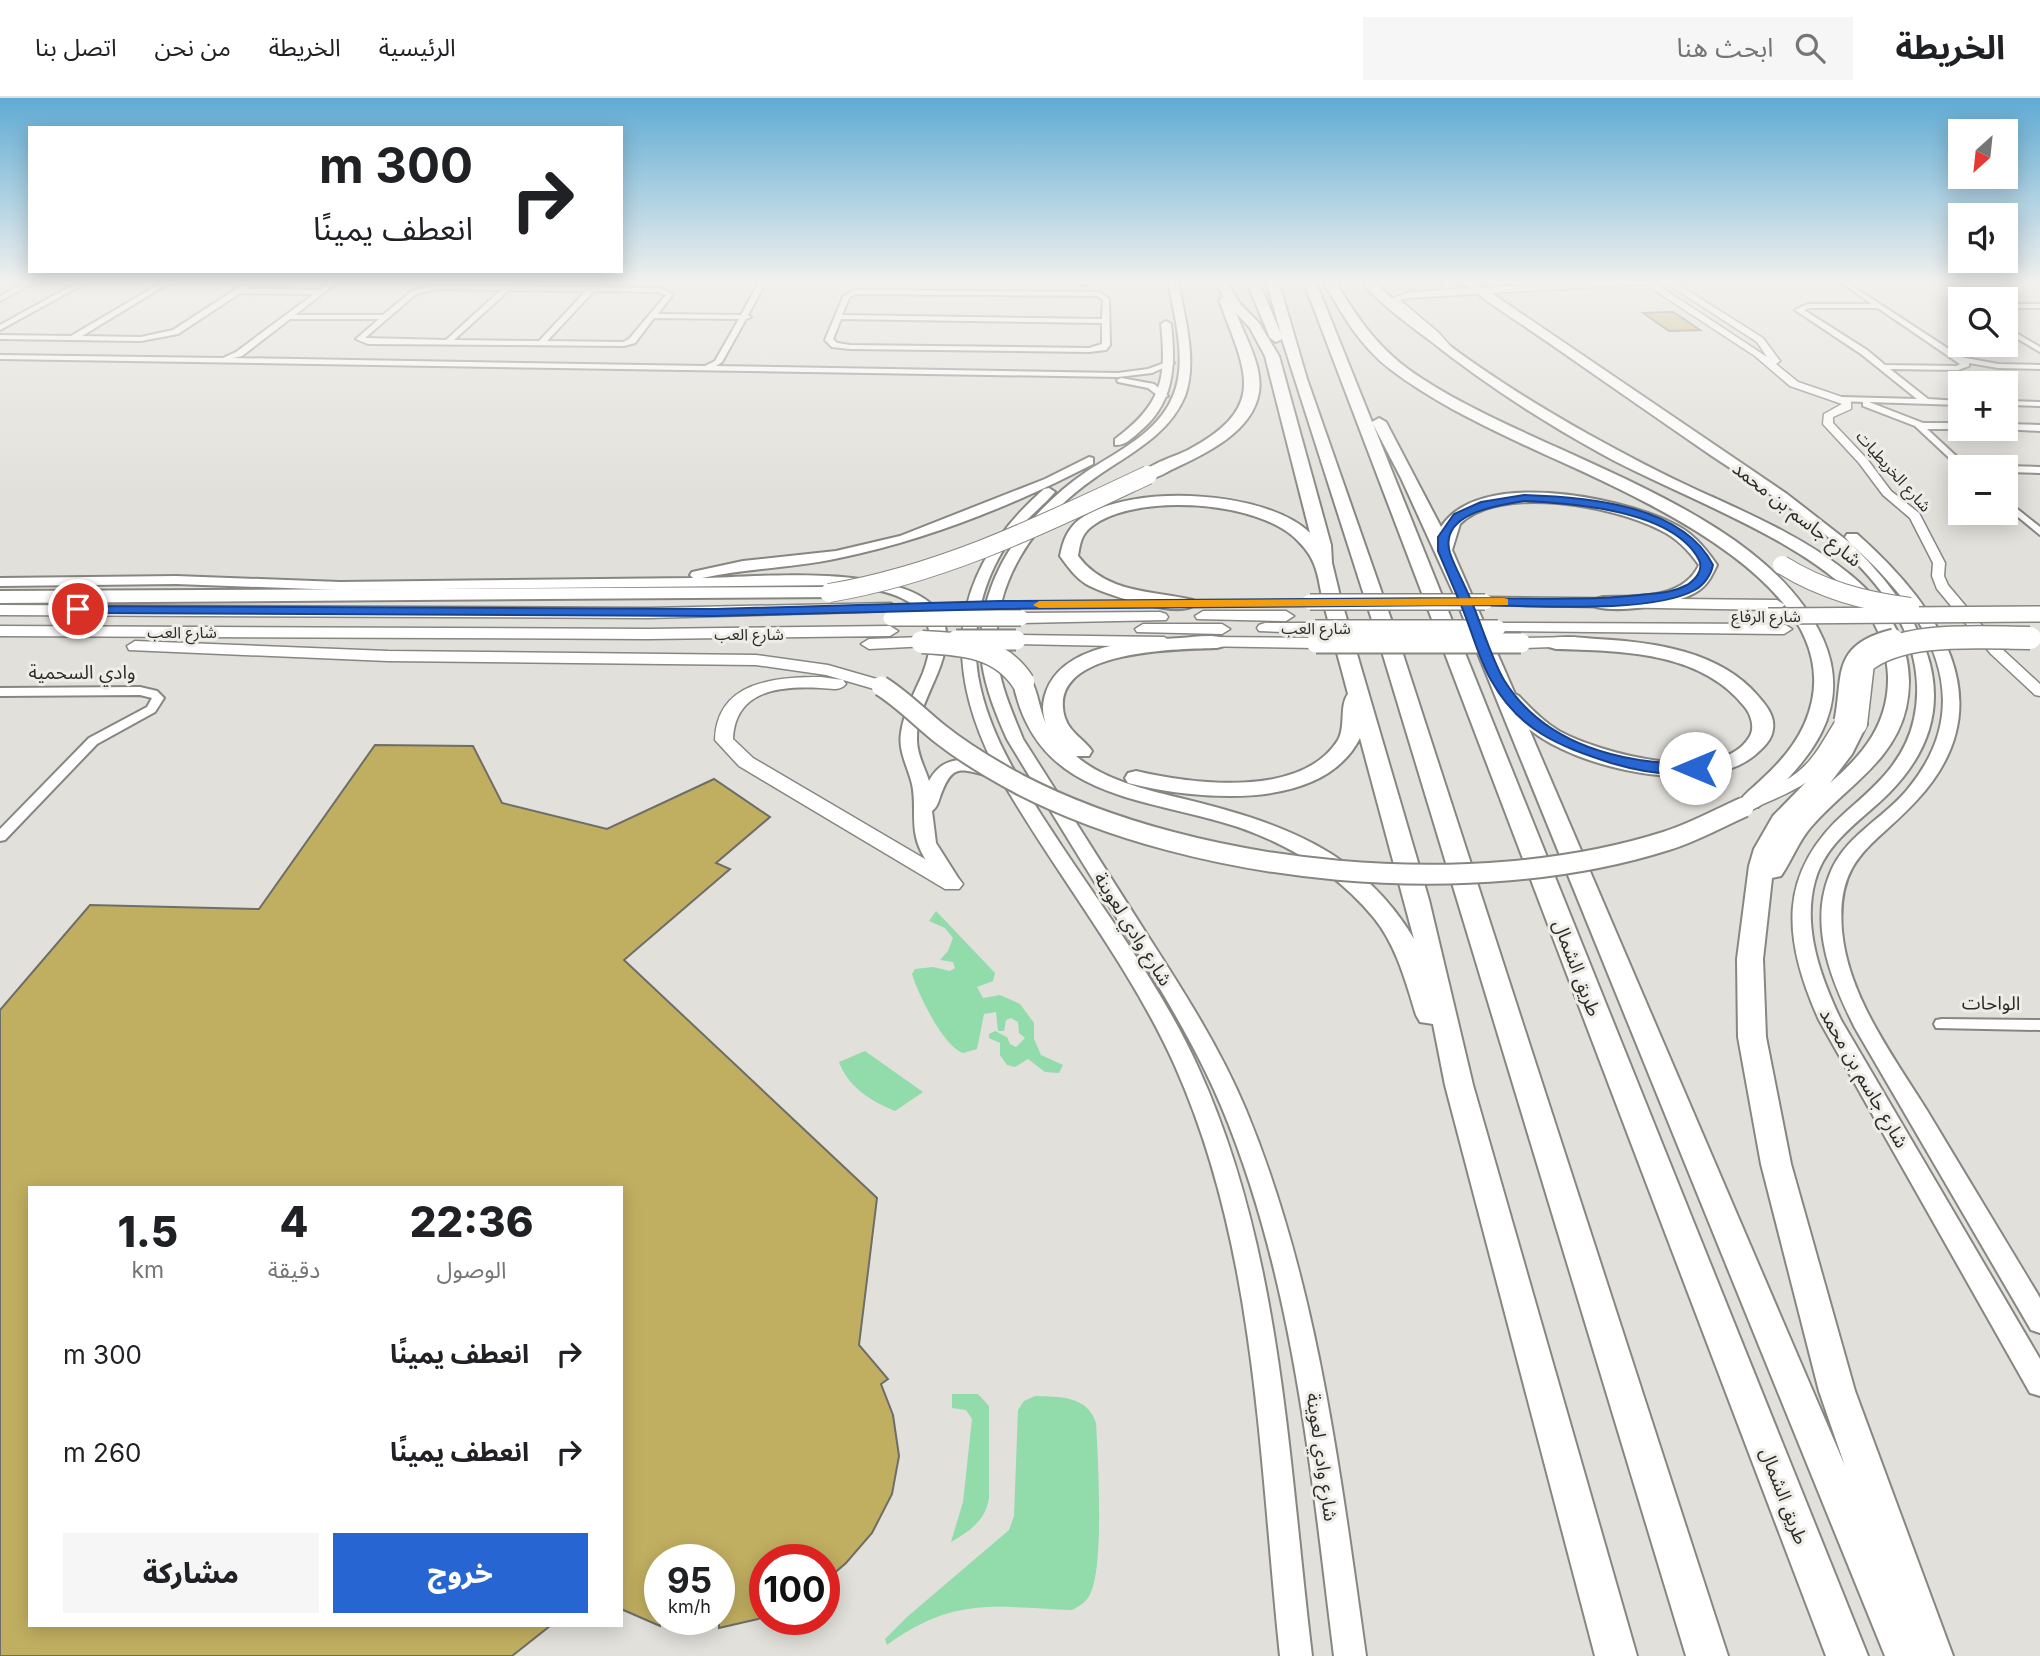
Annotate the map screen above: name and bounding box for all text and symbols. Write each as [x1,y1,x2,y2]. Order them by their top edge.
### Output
search box [1363,17,1853,80]
text: الخريطة [1895,27,2005,67]
icon: search [1791,29,1829,67]
text: ابحث هنا [1677,32,1773,63]
text: اتصل بنا [35,33,117,62]
text: من نحن [155,33,231,62]
text: الخريطة [269,33,341,62]
text: الرئيسية [379,33,456,62]
north arrow [1948,119,2018,189]
map controls [1948,119,2018,525]
text: 300 m [319,136,473,195]
icon: right [497,154,588,245]
button: sound [1948,203,2018,273]
text: انعطف يمينًا [313,209,473,248]
button: search [1948,287,2018,357]
button: + [1948,371,2018,441]
street label: شارع الخريطيات [1850,426,1936,518]
button: − [1948,455,2018,525]
street label: شارع جاسم بن محمد [1726,456,1866,574]
pin [48,579,108,639]
icon: arrive [59,590,97,628]
street label: شارع الرفاع [1731,606,1801,629]
street label: شارع العب [1281,618,1351,641]
street label: شارع العب [147,622,217,645]
street label: شارع العب [714,624,784,647]
street label: وادي السحمية [29,661,135,687]
position arrow [1658,731,1732,805]
street label: شارع وادي لعوينة [1086,868,1177,992]
street label: طريق الشمال [1548,916,1606,1020]
street label: الواحات [1962,991,2020,1015]
street label: شارع جاسم بن محمد [1812,1004,1913,1153]
text: 4 [279,1196,308,1247]
text: 22:36 [410,1196,533,1247]
text: 1.5 [118,1206,178,1257]
text: km [131,1256,164,1284]
text: دقيقة [268,1256,320,1284]
text: الوصول [437,1256,507,1284]
icon: right [550,1335,588,1373]
text: انعطف يمينًا [390,1338,529,1369]
text: 300 m [63,1339,142,1370]
street label: شارع وادي لعوينة [1298,1391,1342,1523]
icon: right [550,1433,588,1471]
text: انعطف يمينًا [390,1436,529,1467]
text: 260 m [63,1437,141,1468]
street label: طريق الشمال [1755,1444,1813,1548]
button: مشاركة [63,1533,319,1613]
button: خروج [333,1533,588,1613]
speed limit sign: 100 [749,1544,840,1635]
text: 95 [667,1559,712,1601]
text: km/h [668,1596,711,1617]

